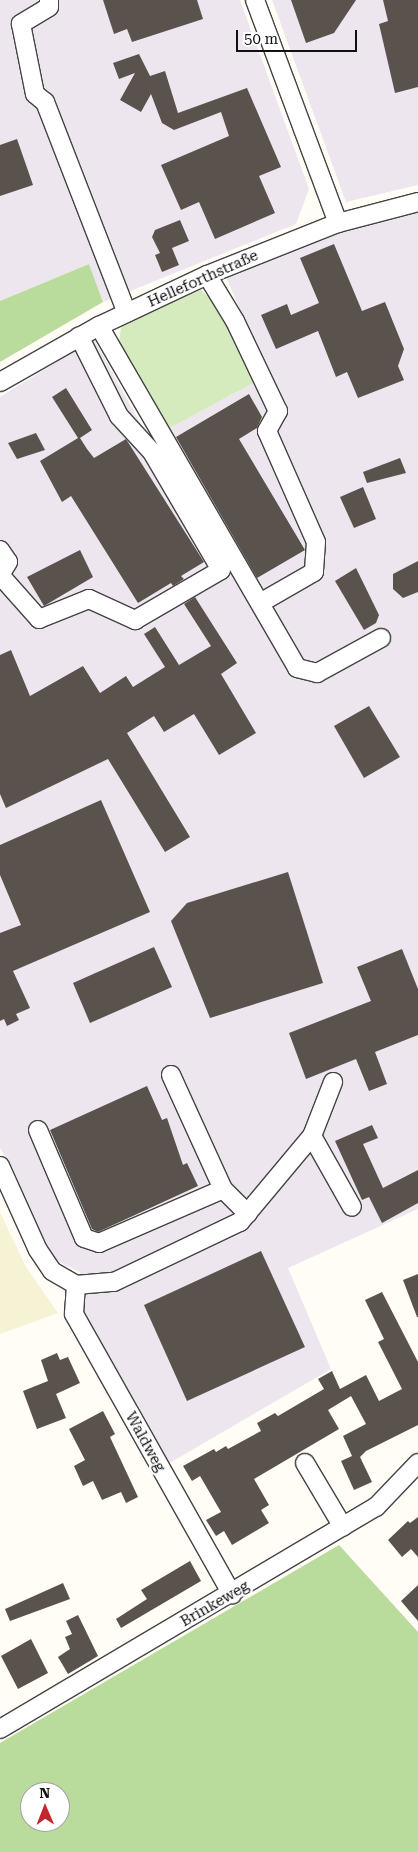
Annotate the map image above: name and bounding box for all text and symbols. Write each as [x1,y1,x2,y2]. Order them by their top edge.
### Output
scale bar [238,20,359,52]
text: 50 m [244,30,278,48]
street label: Helleforthstraße [145,247,261,311]
street label: Waldweg [121,1409,169,1475]
street label: Brinkeweg [177,1577,253,1631]
north arrow [20,1782,70,1832]
text: N [39,1785,50,1801]

